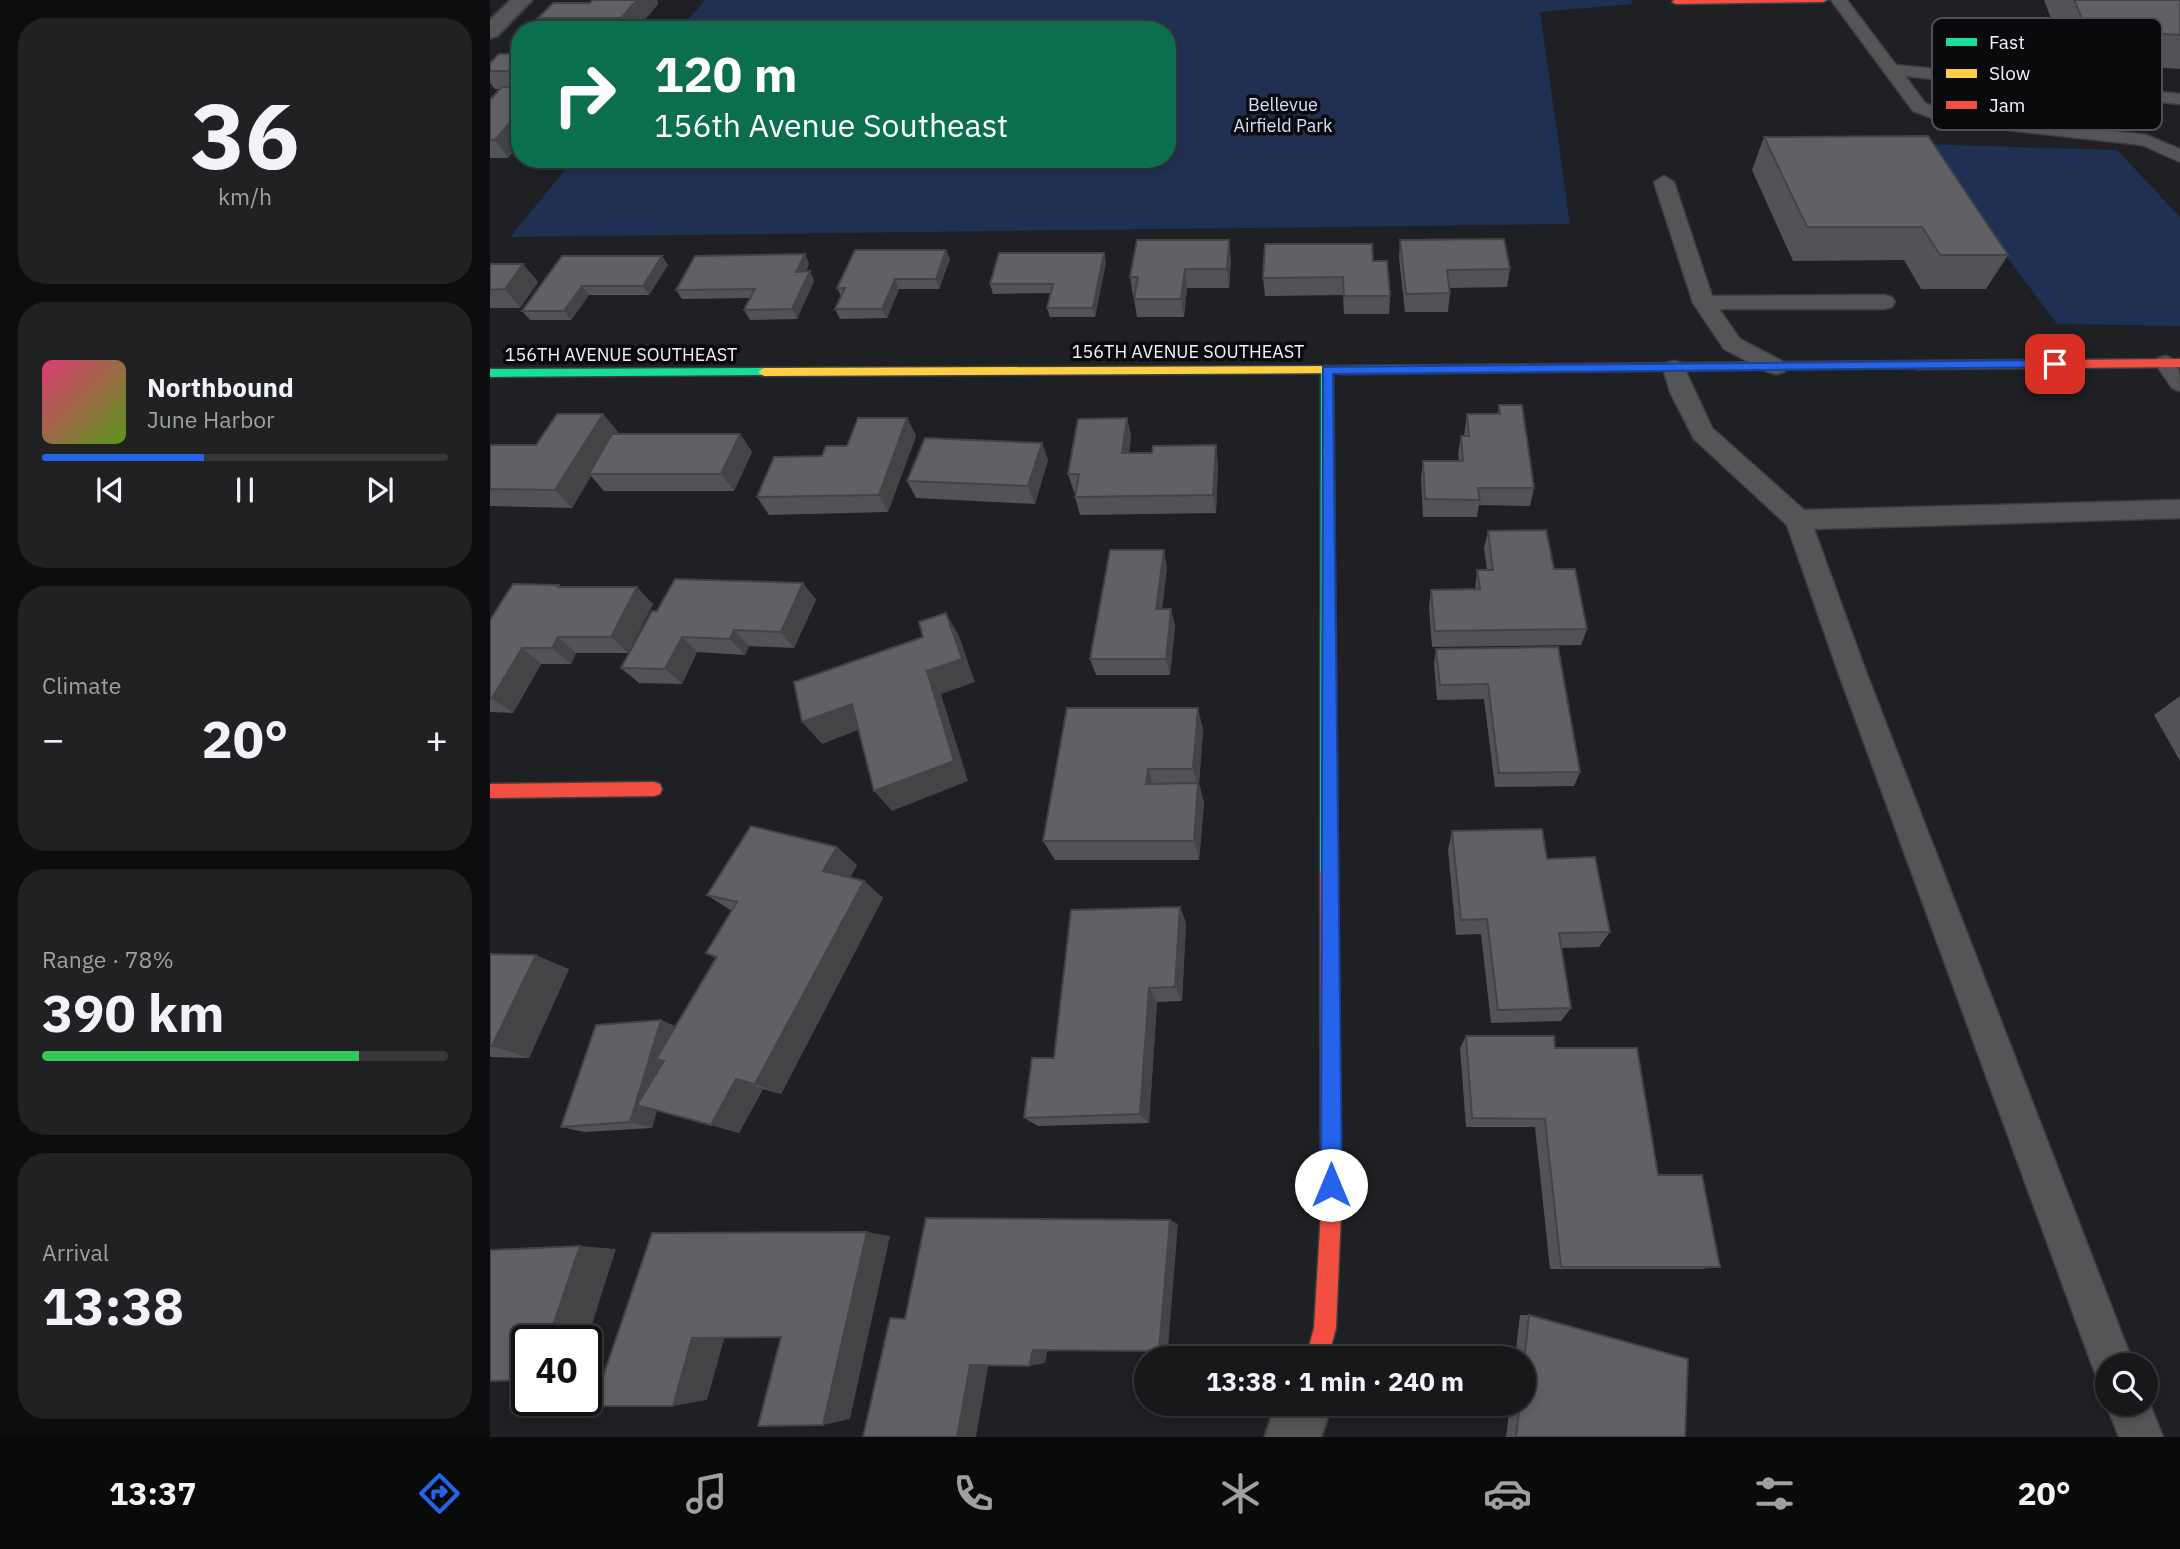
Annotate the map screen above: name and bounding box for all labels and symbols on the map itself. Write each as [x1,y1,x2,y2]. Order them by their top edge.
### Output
legend [1932,18,2162,130]
text: Fast [1989,30,2025,54]
text: Slow [1989,61,2030,85]
park label: Bellevue Airfield Park [1234,93,1333,137]
text: Jam [1989,93,2025,117]
pin [2025,334,2085,394]
street label: 156TH AVENUE SOUTHEAST [1072,340,1304,363]
street label: 156TH AVENUE SOUTHEAST [505,343,737,366]
position arrow [1294,1148,1368,1222]
speed limit sign: 40 [511,1325,602,1416]

